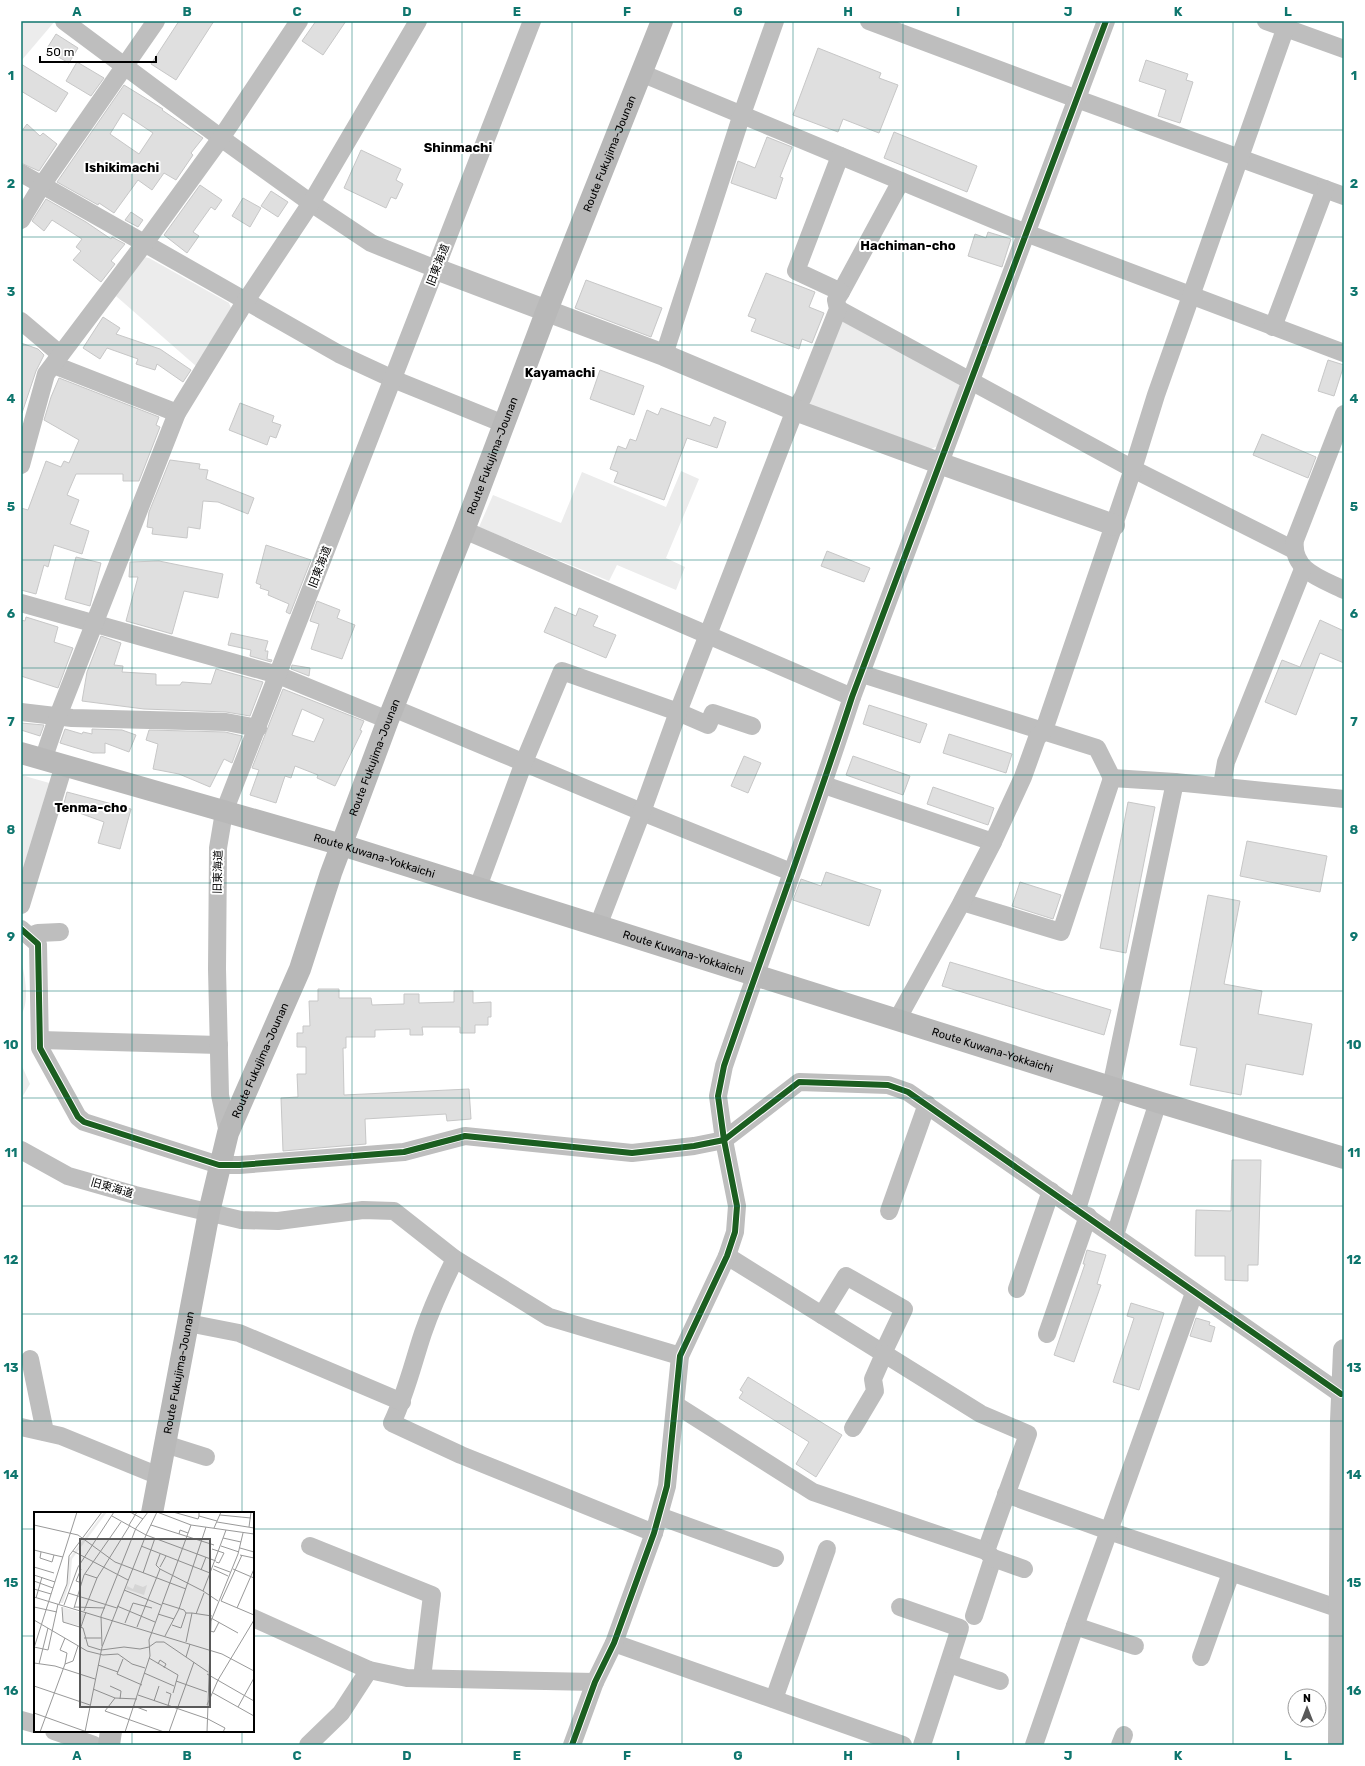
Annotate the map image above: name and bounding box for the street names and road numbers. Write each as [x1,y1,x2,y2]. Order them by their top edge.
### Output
street label: Route Fukujima-Jounan [580,93,638,214]
street label: 旧東海道 [424,242,452,288]
street label: Route Fukujima-Jounan [464,395,520,516]
street label: 旧東海道 [306,544,334,590]
street label: Route Fukujima-Jounan [346,697,402,818]
street label: Route Kuwana-Yokkaichi [312,831,437,880]
street label: 旧東海道 [211,850,225,894]
street label: Route Kuwana-Yokkaichi [621,927,746,978]
street label: Route Fukujima-Jounan [229,1001,291,1120]
street label: Route Kuwana-Yokkaichi [930,1025,1055,1075]
street label: 旧東海道 [89,1176,135,1200]
street label: Route Fukujima-Jounan [161,1310,197,1435]

